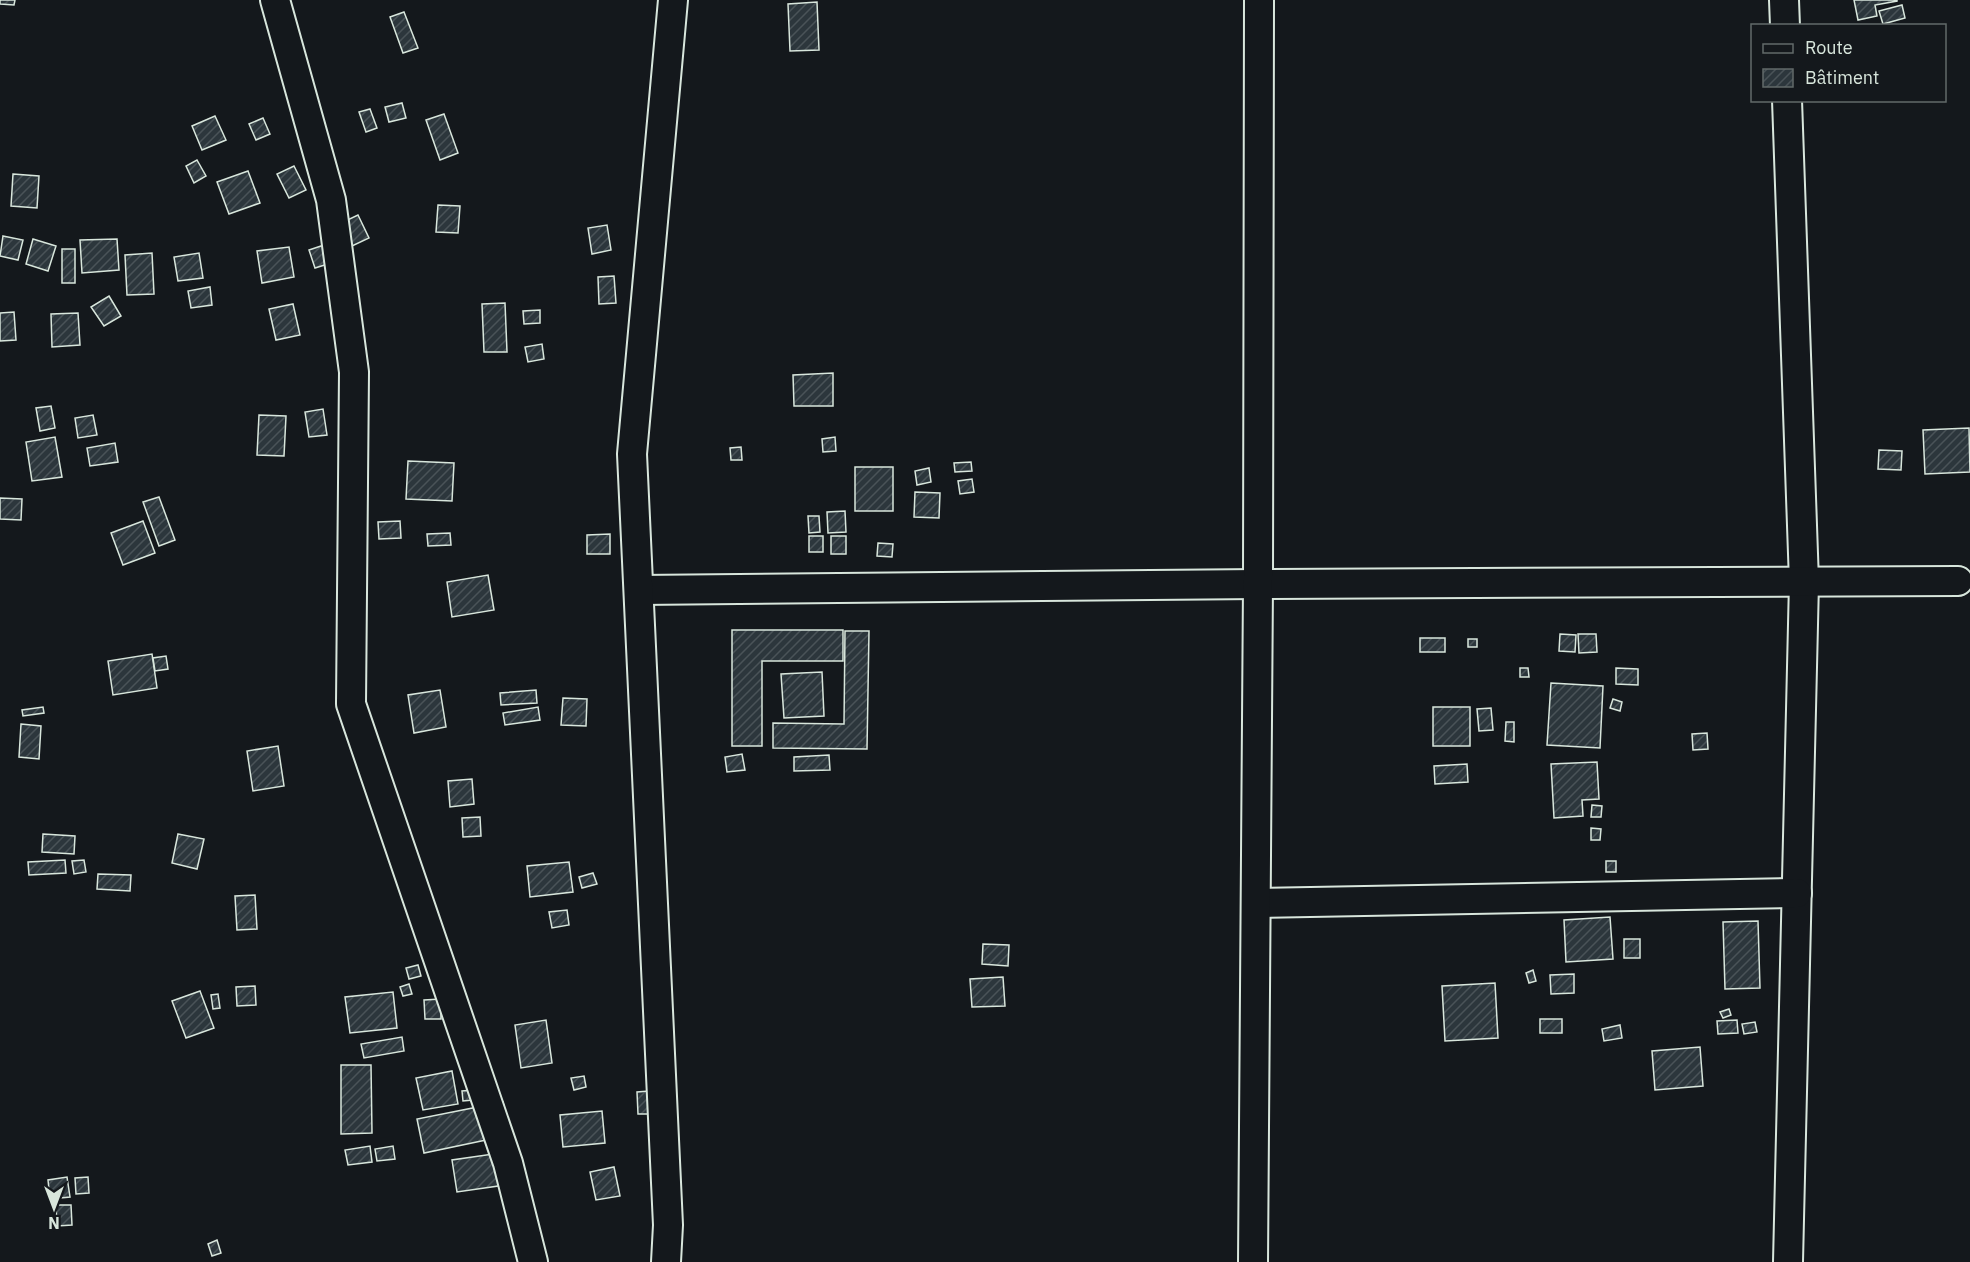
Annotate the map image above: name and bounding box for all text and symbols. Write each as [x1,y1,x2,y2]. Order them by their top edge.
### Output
legend [1751,24,1946,102]
text: Route [1805,36,1853,59]
text: Bâtiment [1805,66,1879,89]
north arrow [24,1178,84,1238]
text: N [48,1213,60,1233]

